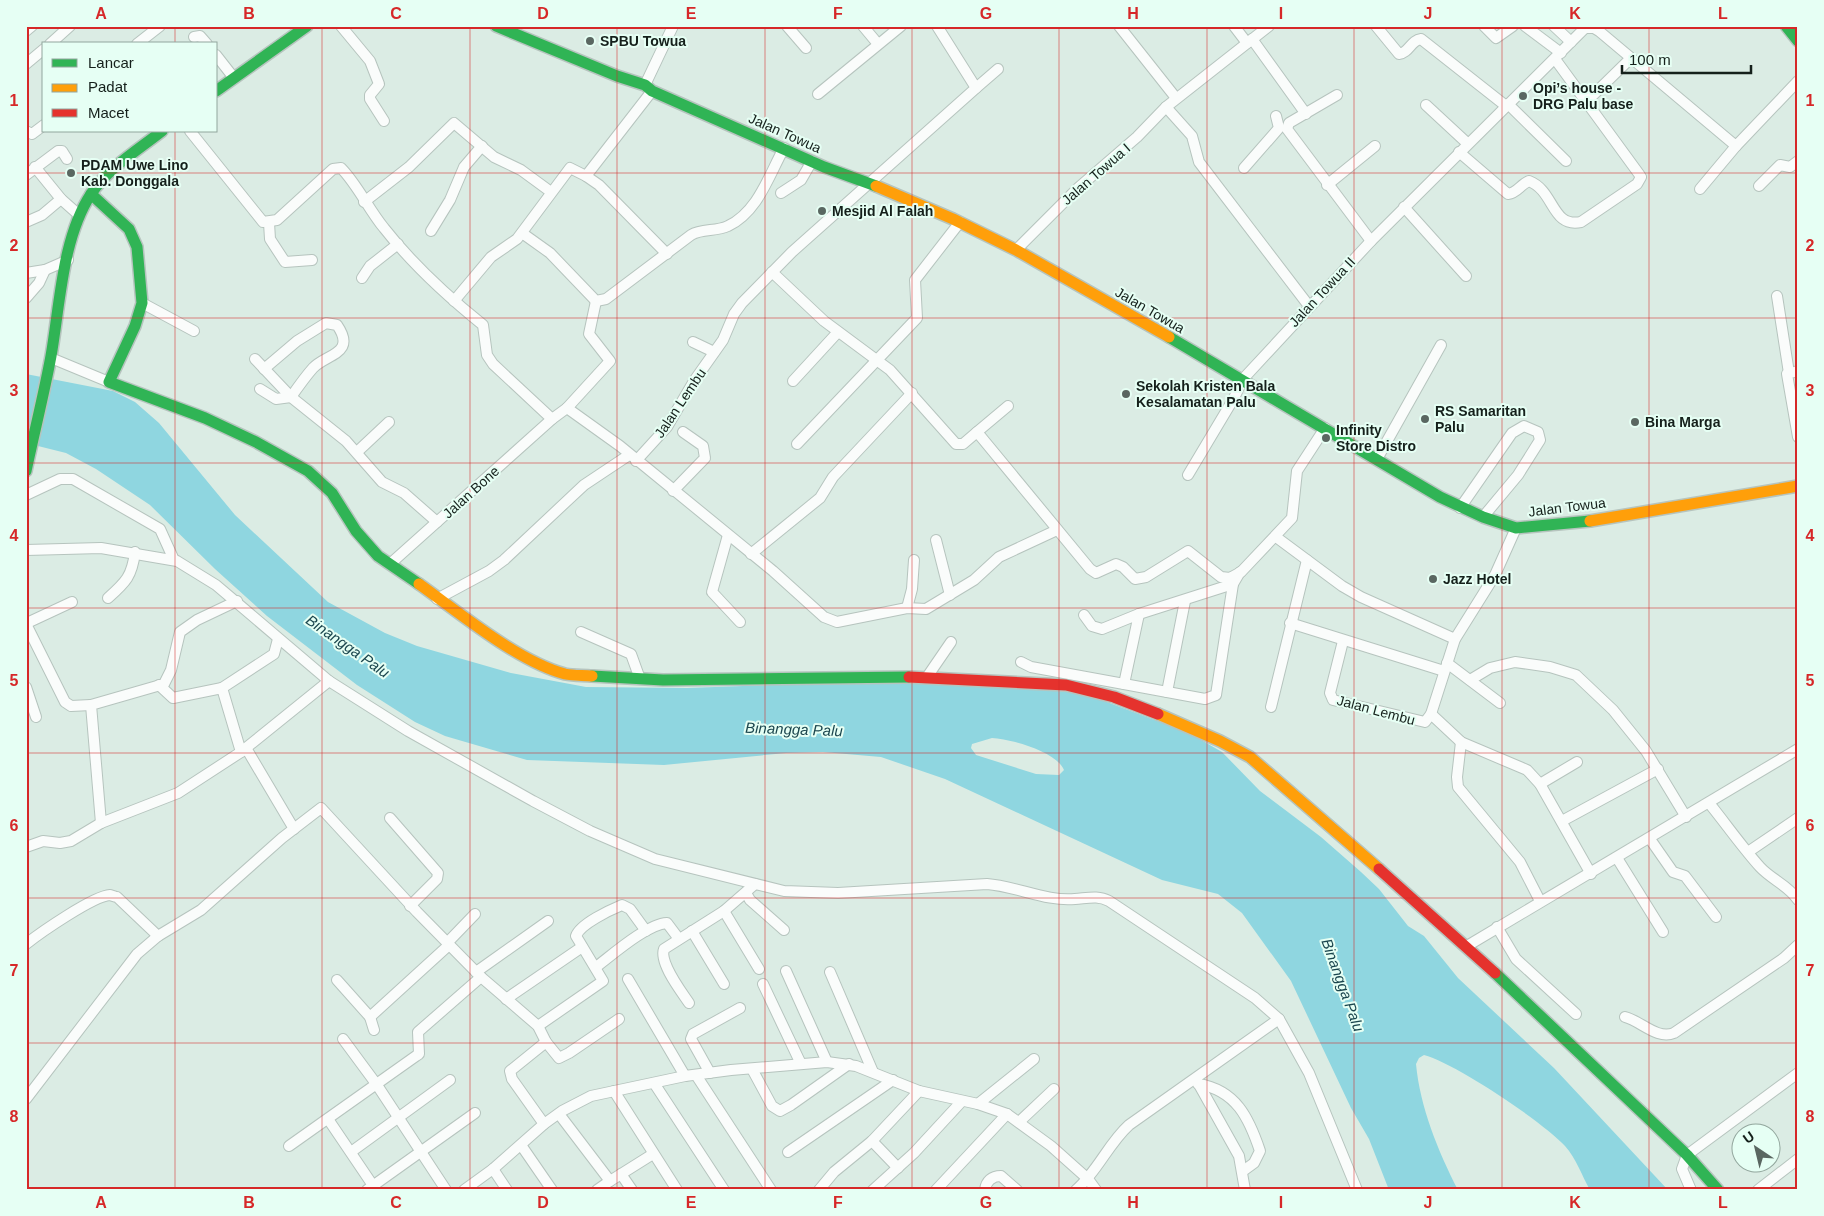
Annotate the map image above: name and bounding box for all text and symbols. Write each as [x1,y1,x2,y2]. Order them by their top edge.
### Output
text: A [95,5,107,22]
text: B [243,5,255,22]
text: C [390,5,402,22]
text: D [537,5,549,22]
text: E [686,5,697,22]
text: F [833,5,843,22]
text: G [980,5,992,22]
text: H [1127,5,1139,22]
text: I [1279,5,1283,22]
text: J [1424,5,1432,22]
text: K [1569,5,1581,22]
text: L [1718,5,1728,22]
place label: SPBU Towua [600,33,686,49]
marker: SPBU Towua [584,35,596,47]
legend [42,42,218,132]
scale bar [1622,42,1750,74]
text: 100 m [1629,51,1671,68]
text: Lancar [88,54,134,71]
text: Padat [88,78,128,95]
place label: Opi’s house - DRG Palu base [1533,80,1634,112]
marker: Opi’s house - DRG Palu base [1517,90,1529,102]
text: 1 [10,92,19,109]
text: 1 [1806,92,1815,109]
text: Macet [88,104,130,121]
street label: Jalan Towua [746,110,824,156]
street label: Jalan Towua I [1059,140,1133,208]
place label: PDAM Uwe Lino Kab. Donggala [81,157,188,189]
marker: PDAM Uwe Lino Kab. Donggala [65,167,77,179]
place label: Mesjid Al Falah [832,203,933,219]
marker: Mesjid Al Falah [816,205,828,217]
text: 2 [10,237,19,254]
text: 2 [1806,237,1815,254]
street label: Jalan Towua II [1286,254,1358,330]
street label: Jalan Towua [1112,284,1188,336]
street label: Jalan Lembu [651,365,709,441]
place label: Sekolah Kristen Bala Kesalamatan Palu [1136,378,1275,410]
text: 3 [10,382,19,399]
text: 3 [1806,382,1815,399]
marker: Sekolah Kristen Bala Kesalamatan Palu [1120,388,1132,400]
place label: RS Samaritan Palu [1435,403,1526,435]
marker: RS Samaritan Palu [1419,413,1431,425]
place label: Bina Marga [1645,414,1721,430]
marker: Bina Marga [1629,416,1641,428]
place label: Infinity Store Distro [1336,422,1416,454]
marker: Infinity Store Distro [1320,432,1332,444]
street label: Jalan Bone [440,462,503,521]
street label: Jalan Towua [1528,494,1607,520]
text: 4 [10,527,19,544]
text: 4 [1806,527,1815,544]
place label: Jazz Hotel [1443,571,1511,587]
marker: Jazz Hotel [1427,573,1439,585]
water label: Binangga Palu [303,611,393,681]
text: 5 [10,672,19,689]
text: 5 [1806,672,1815,689]
street label: Jalan Lembu [1335,692,1417,728]
water label: Binangga Palu [745,719,844,739]
text: 6 [10,817,19,834]
text: 6 [1806,817,1815,834]
water label: Binangga Palu [1318,936,1368,1034]
text: 7 [10,962,19,979]
text: 7 [1806,962,1815,979]
text: 8 [10,1108,19,1125]
text: 8 [1806,1108,1815,1125]
north arrow [1732,1124,1782,1174]
text: U [1740,1128,1757,1147]
text: A [95,1194,107,1211]
text: B [243,1194,255,1211]
text: C [390,1194,402,1211]
text: D [537,1194,549,1211]
text: E [686,1194,697,1211]
text: F [833,1194,843,1211]
text: G [980,1194,992,1211]
text: H [1127,1194,1139,1211]
text: I [1279,1194,1283,1211]
text: J [1424,1194,1432,1211]
text: K [1569,1194,1581,1211]
text: L [1718,1194,1728,1211]

